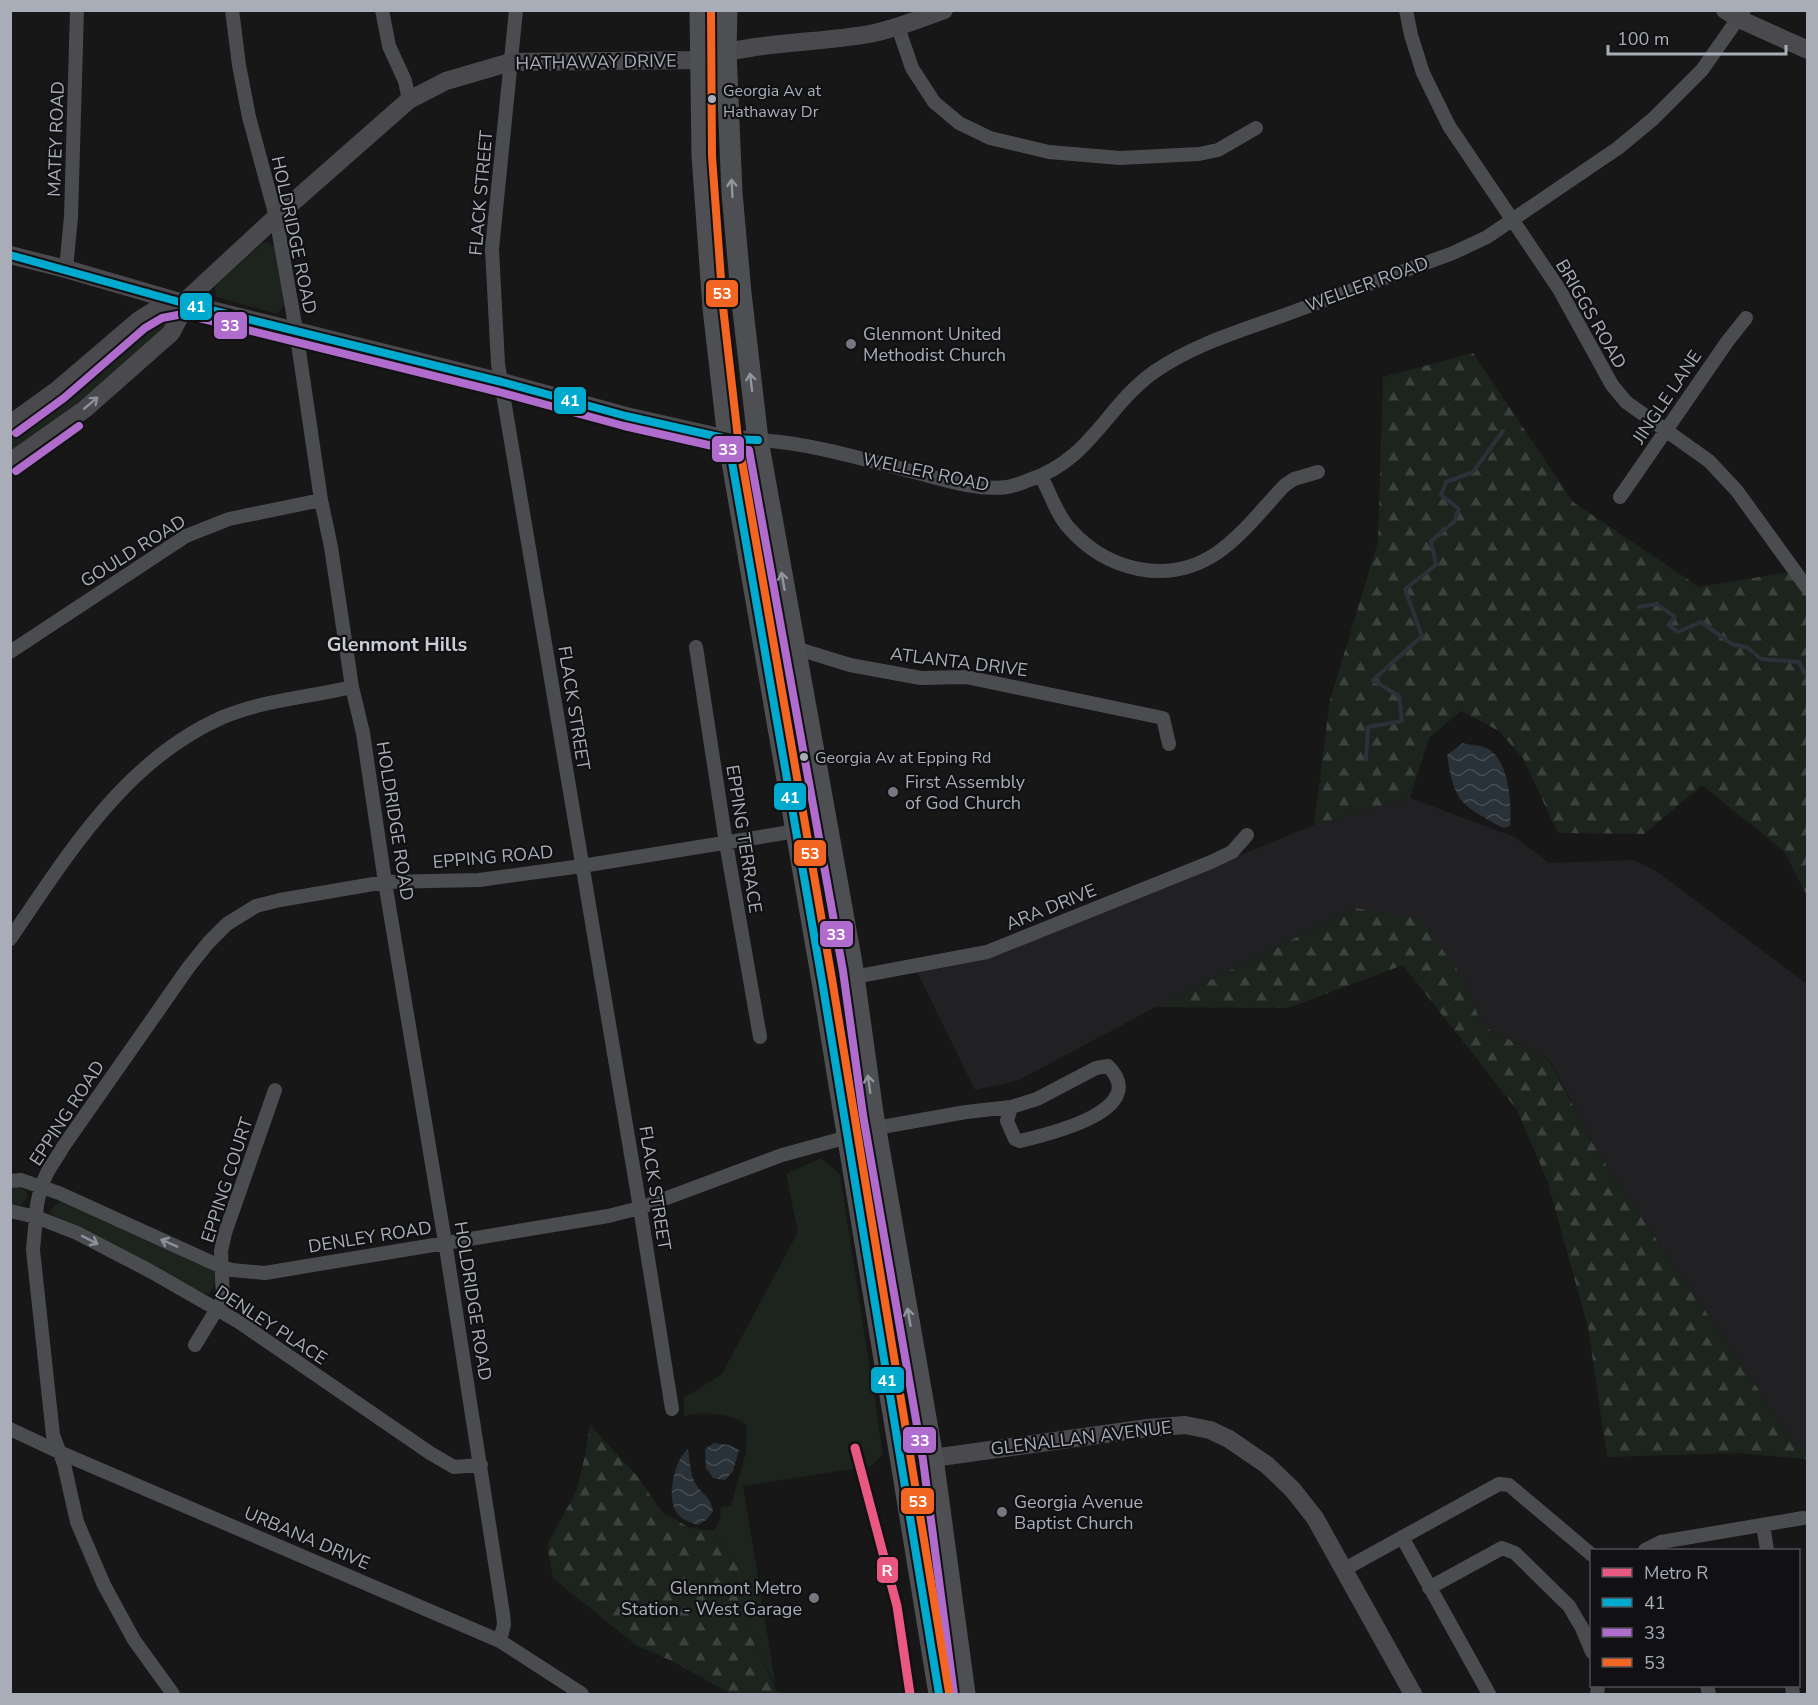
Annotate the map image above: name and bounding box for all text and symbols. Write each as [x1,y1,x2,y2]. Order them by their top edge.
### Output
scale bar [1608,18,1786,56]
text: 100 m [1617,27,1669,51]
street label: HATHAWAY DRIVE [515,49,677,75]
place label: Georgia Av at Hathaway Dr [723,80,821,123]
street label: MATEY ROAD [42,81,70,197]
marker: Georgia Av at Hathaway Dr [706,93,718,105]
street label: FLACK STREET [464,129,498,257]
street label: HOLDRIDGE ROAD [266,154,322,316]
one-way arrow [726,178,737,198]
street label: WELLER ROAD [1302,251,1432,317]
street label: BRIGGS ROAD [1550,255,1632,373]
line badge: 53 [705,279,739,308]
text: 53 [712,283,732,305]
line badge: 41 [179,292,213,321]
text: 41 [186,296,206,318]
line badge: 33 [213,311,248,340]
text: 33 [220,315,240,337]
place label: Glenmont United Methodist Church [863,322,1006,367]
marker: Glenmont United Methodist Church [844,337,858,351]
street label: JINGLE LANE [1626,345,1707,449]
one-way arrow [745,372,756,392]
line badge: 41 [553,386,587,415]
text: 41 [560,390,580,412]
one-way arrow [83,397,99,410]
line badge: 33 [711,435,745,463]
text: 33 [718,439,738,461]
street label: WELLER ROAD [860,447,992,497]
street label: GOULD ROAD [76,509,190,593]
one-way arrow [778,572,789,591]
district label: Glenmont Hills [327,631,467,658]
street label: ATLANTA DRIVE [889,642,1029,682]
street label: FLACK STREET [552,644,596,772]
street label: HOLDRIDGE ROAD [371,740,419,902]
place label: Georgia Av at Epping Rd [815,747,991,769]
marker: Georgia Av at Epping Rd [798,751,810,763]
street label: EPPING TERRACE [720,763,768,915]
place label: First Assembly of God Church [905,770,1026,815]
line badge: 41 [773,782,807,811]
marker: First Assembly of God Church [886,785,900,799]
text: 41 [780,787,800,809]
line badge: 53 [793,839,827,867]
street label: EPPING ROAD [432,840,554,874]
text: 53 [800,843,820,865]
street label: ARA DRIVE [1002,878,1100,936]
line badge: 33 [819,920,854,948]
text: 33 [826,924,846,946]
street label: EPPING ROAD [24,1056,110,1170]
one-way arrow [864,1074,875,1094]
street label: EPPING COURT [195,1114,259,1246]
street label: FLACK STREET [633,1124,677,1252]
street label: DENLEY ROAD [307,1215,433,1259]
street label: HOLDRIDGE ROAD [449,1220,497,1382]
one-way arrow [80,1234,98,1246]
one-way arrow [160,1237,178,1249]
street label: DENLEY PLACE [210,1280,332,1370]
one-way arrow [903,1308,914,1328]
line badge: 41 [870,1366,905,1394]
text: 41 [877,1370,897,1392]
street label: GLENALLAN AVENUE [989,1415,1173,1461]
line badge: 33 [902,1426,937,1454]
text: 33 [910,1430,930,1452]
line badge: 53 [900,1487,935,1515]
place label: Georgia Avenue Baptist Church [1014,1490,1143,1535]
text: 53 [908,1491,928,1513]
street label: URBANA DRIVE [241,1501,373,1575]
marker: Georgia Avenue Baptist Church [995,1505,1009,1519]
legend [1590,1549,1800,1687]
line badge: R [876,1556,899,1584]
text: R [882,1560,893,1582]
text: Metro R [1644,1561,1708,1585]
place label: Glenmont Metro Station - West Garage [621,1576,802,1621]
marker: Glenmont Metro Station - West Garage [807,1591,821,1605]
text: 41 [1644,1591,1666,1615]
text: 33 [1644,1621,1666,1645]
text: 53 [1644,1651,1666,1675]

